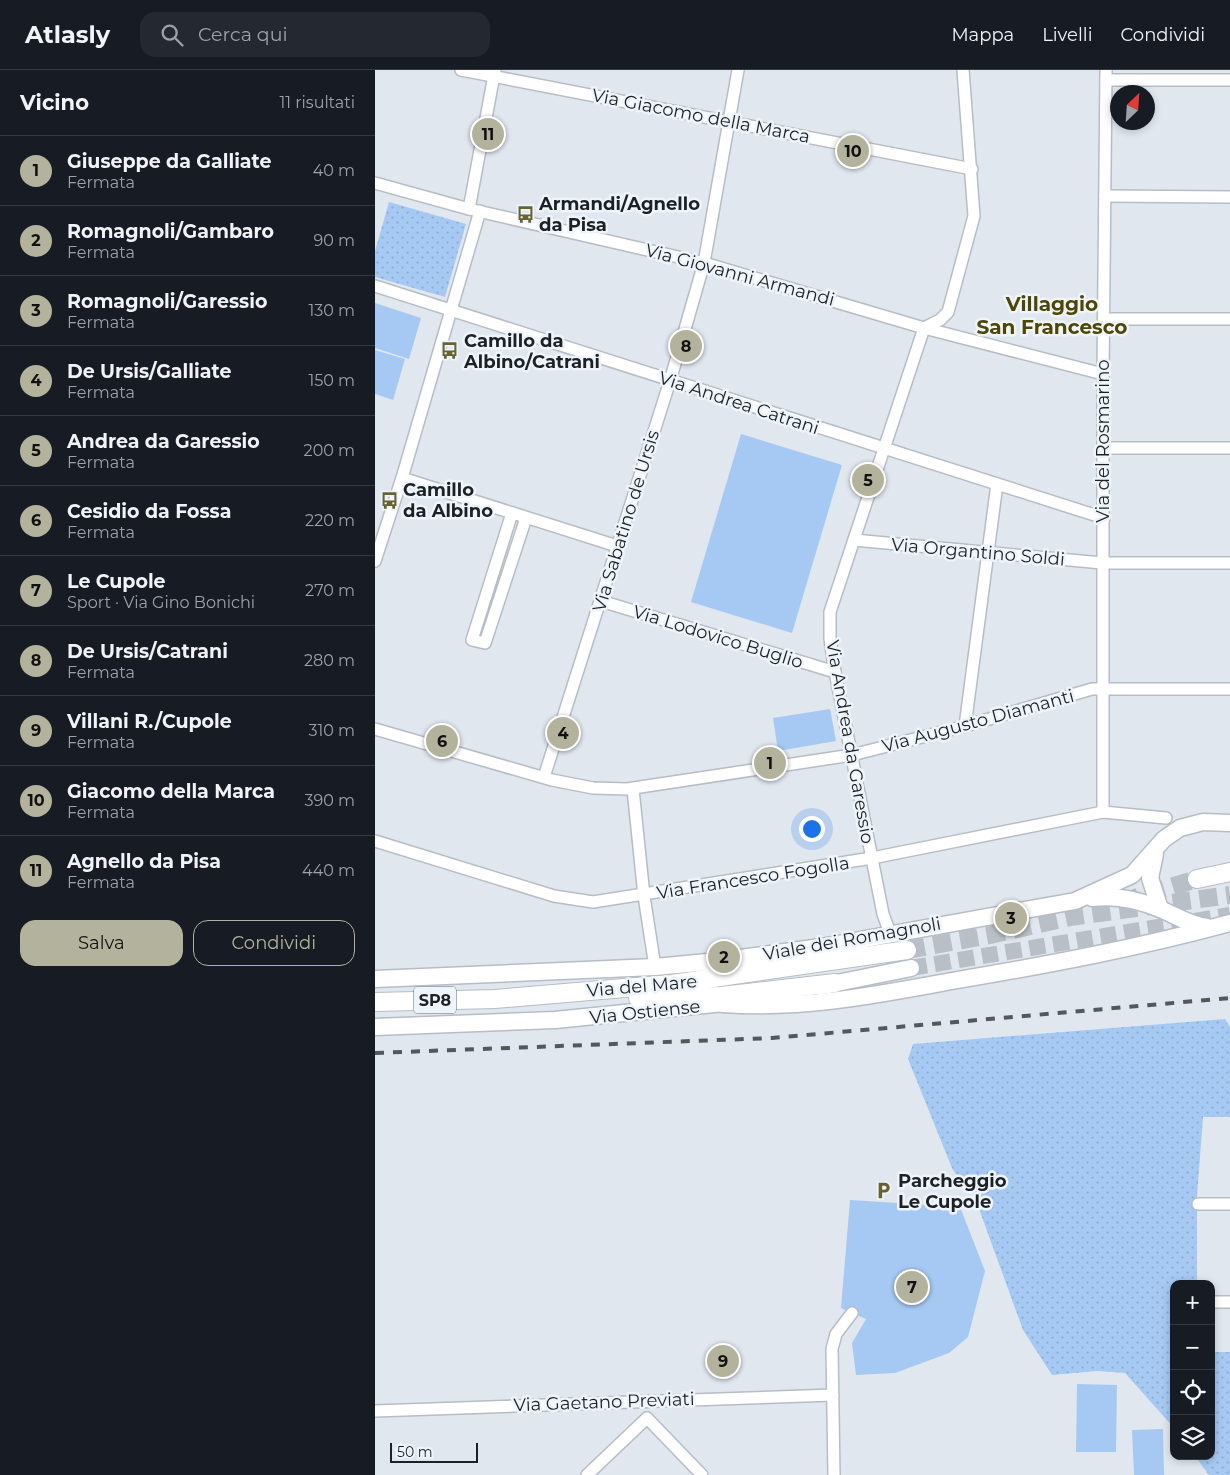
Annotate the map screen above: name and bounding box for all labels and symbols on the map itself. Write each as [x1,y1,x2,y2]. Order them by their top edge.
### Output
street label: Via Giacomo della Marca [590,84,812,148]
north arrow [1110,85,1155,130]
pin: 11 [472,115,504,153]
pin: 10 [837,132,869,170]
place label: Armandi/Agnello da Pisa [538,193,700,236]
bus stop icon: Armandi/Agnello da Pisa [515,204,535,224]
street label: Via Giovanni Armandi [643,239,837,311]
district label: Villaggio San Francesco [977,292,1127,339]
pin: 8 [670,327,702,365]
place label: Camillo da Albino/Catrani [463,330,600,373]
bus stop icon: Camillo da Albino/Catrani [440,341,460,361]
street label: Via del Rosmarino [1092,359,1114,523]
street label: Via Andrea Catrani [656,367,822,439]
street label: Via Sabatino de Ursis [588,427,664,615]
pin: 5 [852,461,884,499]
place label: Camillo da Albino [403,479,493,522]
bus stop icon: Camillo da Albino [379,490,399,510]
street label: Via Organtino Soldi [890,533,1066,571]
street label: Via Lodovico Buglio [630,601,806,673]
street label: Via Andrea da Garessio [821,639,879,845]
street label: Via Augusto Diamanti [880,685,1076,757]
pin: 4 [547,714,579,752]
pin: 6 [426,722,458,760]
pin: 1 [754,744,786,782]
your location [799,816,825,842]
street label: Via Francesco Fogolla [655,852,851,904]
pin: 3 [995,899,1027,937]
street label: Viale dei Romagnoli [761,913,943,965]
pin: 2 [708,938,740,976]
street label: Via del Mare [586,970,698,1002]
road number: SP8 [414,986,456,1014]
street label: Via Ostiense [589,995,702,1029]
place label: Parcheggio Le Cupole [898,1170,1007,1213]
parking icon: Parcheggio Le Cupole [874,1181,894,1201]
pin: 7 [896,1268,928,1306]
pin: 9 [707,1342,739,1380]
street label: Via Gaetano Previati [513,1388,695,1416]
scale bar [390,1440,477,1463]

